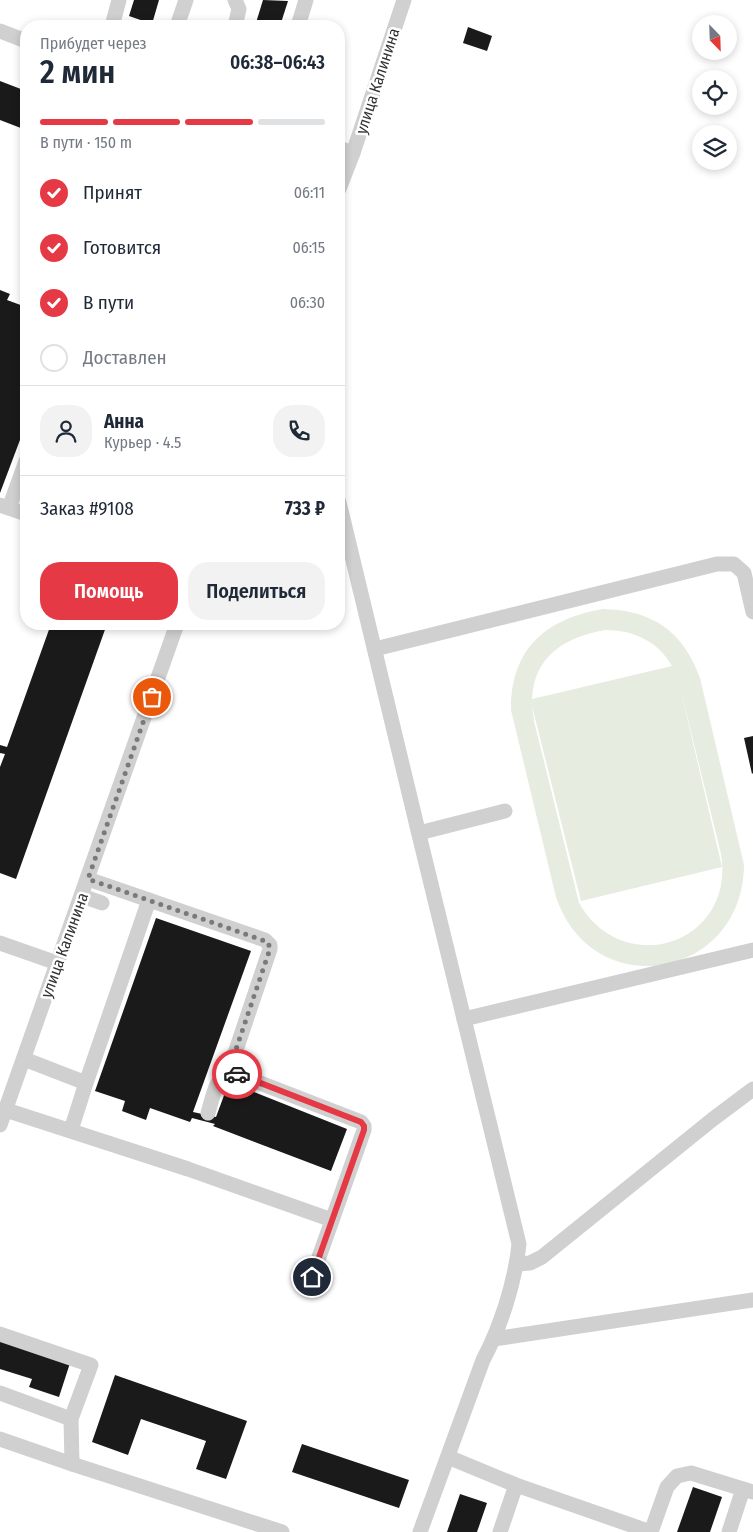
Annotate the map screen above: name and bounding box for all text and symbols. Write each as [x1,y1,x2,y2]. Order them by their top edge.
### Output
north arrow [692,15,738,60]
map controls [692,15,737,170]
street label: улица Калинина [351,26,404,137]
text: Прибудет через [40,34,147,53]
text: 06:38–06:43 [230,51,325,74]
text: 2 мин [40,53,115,91]
button: locate [692,70,737,115]
button: layers [692,125,737,170]
text: В пути · 150 m [40,133,132,152]
icon: check [40,179,68,207]
text: Принят [83,181,142,204]
text: 06:11 [294,183,325,202]
icon: check [40,234,68,262]
text: Готовится [83,236,161,259]
text: 06:15 [292,238,325,257]
icon: check [40,289,68,317]
text: В пути [83,291,134,314]
text: 06:30 [290,293,325,312]
text: Доставлен [83,346,167,369]
button: person [40,405,92,457]
button: phone [273,405,325,457]
text: Анна [104,410,144,433]
text: Курьер · 4.5 [104,433,181,452]
text: Заказ #9108 [40,497,134,520]
text: 733 ₽ [285,497,325,520]
button: Помощь [40,562,178,620]
button: Поделиться [188,562,325,620]
pin [131,676,173,718]
icon: bag [138,683,166,711]
street label: улица Калинина [37,890,92,1000]
courier [212,1049,262,1099]
icon: car [223,1060,251,1088]
pin [291,1256,333,1298]
icon: home [298,1263,326,1291]

